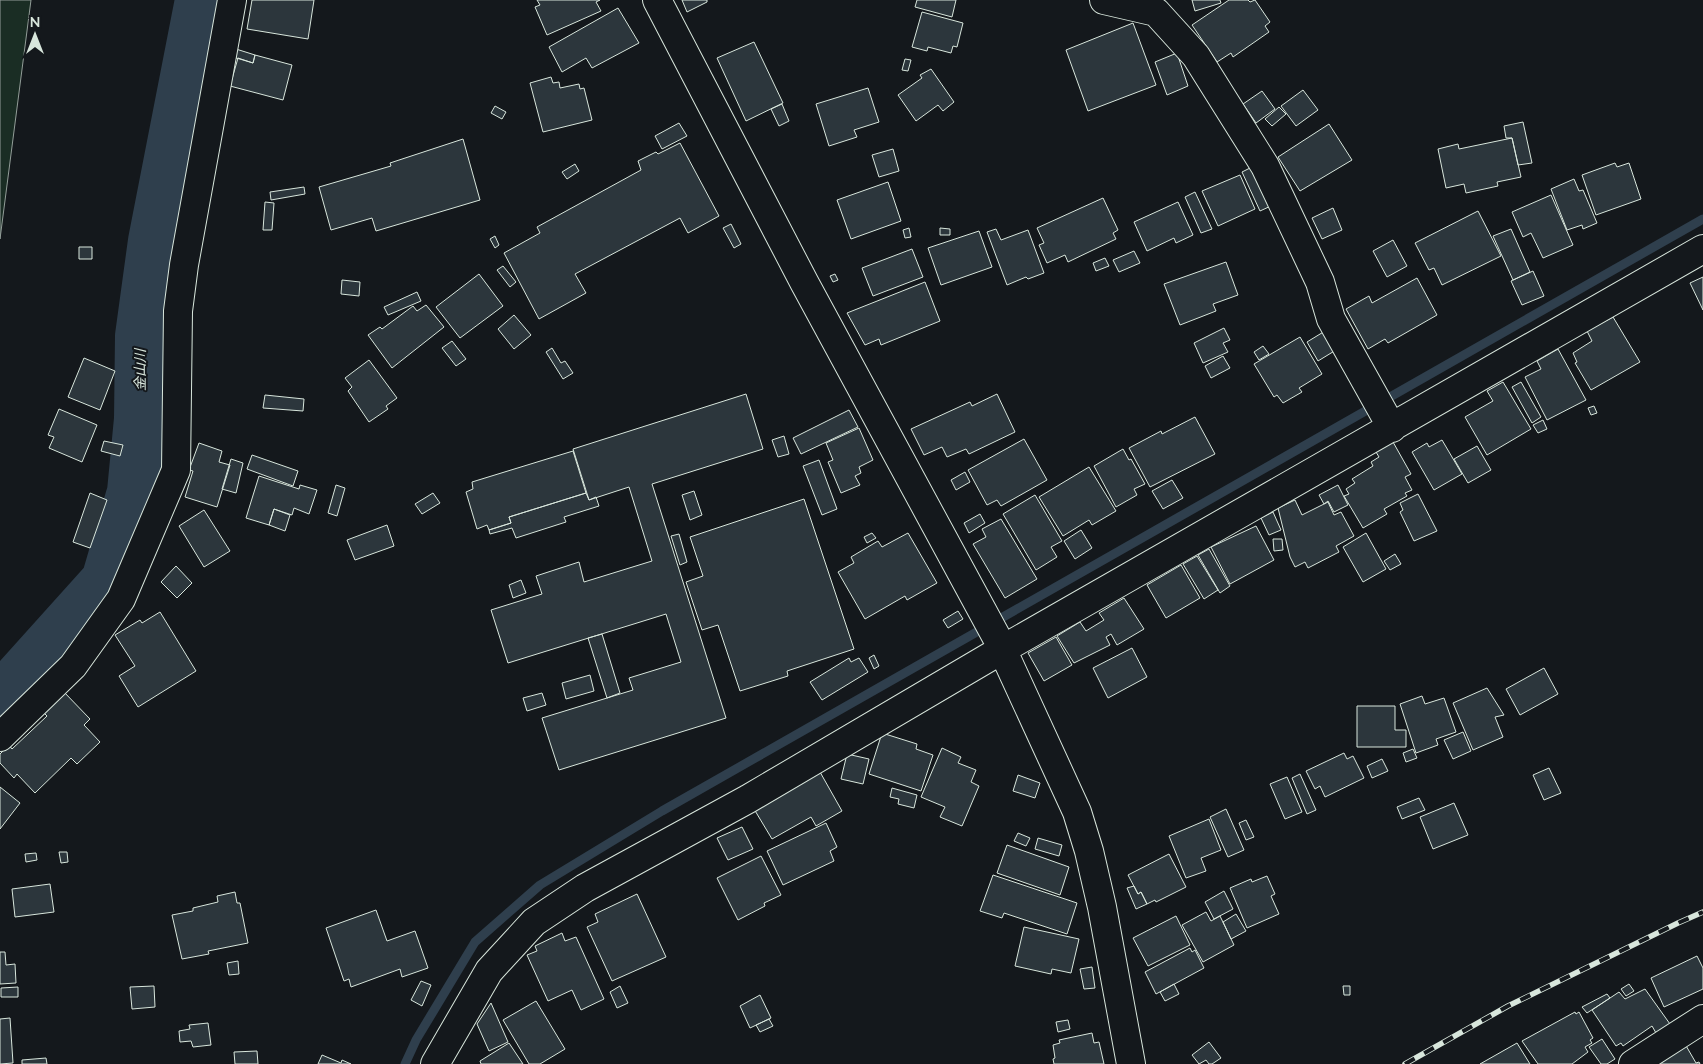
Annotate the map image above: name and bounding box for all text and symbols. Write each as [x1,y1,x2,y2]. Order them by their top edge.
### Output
north arrow [10,10,60,60]
text: N [30,13,40,31]
water label: 金山川 [131,347,149,391]

